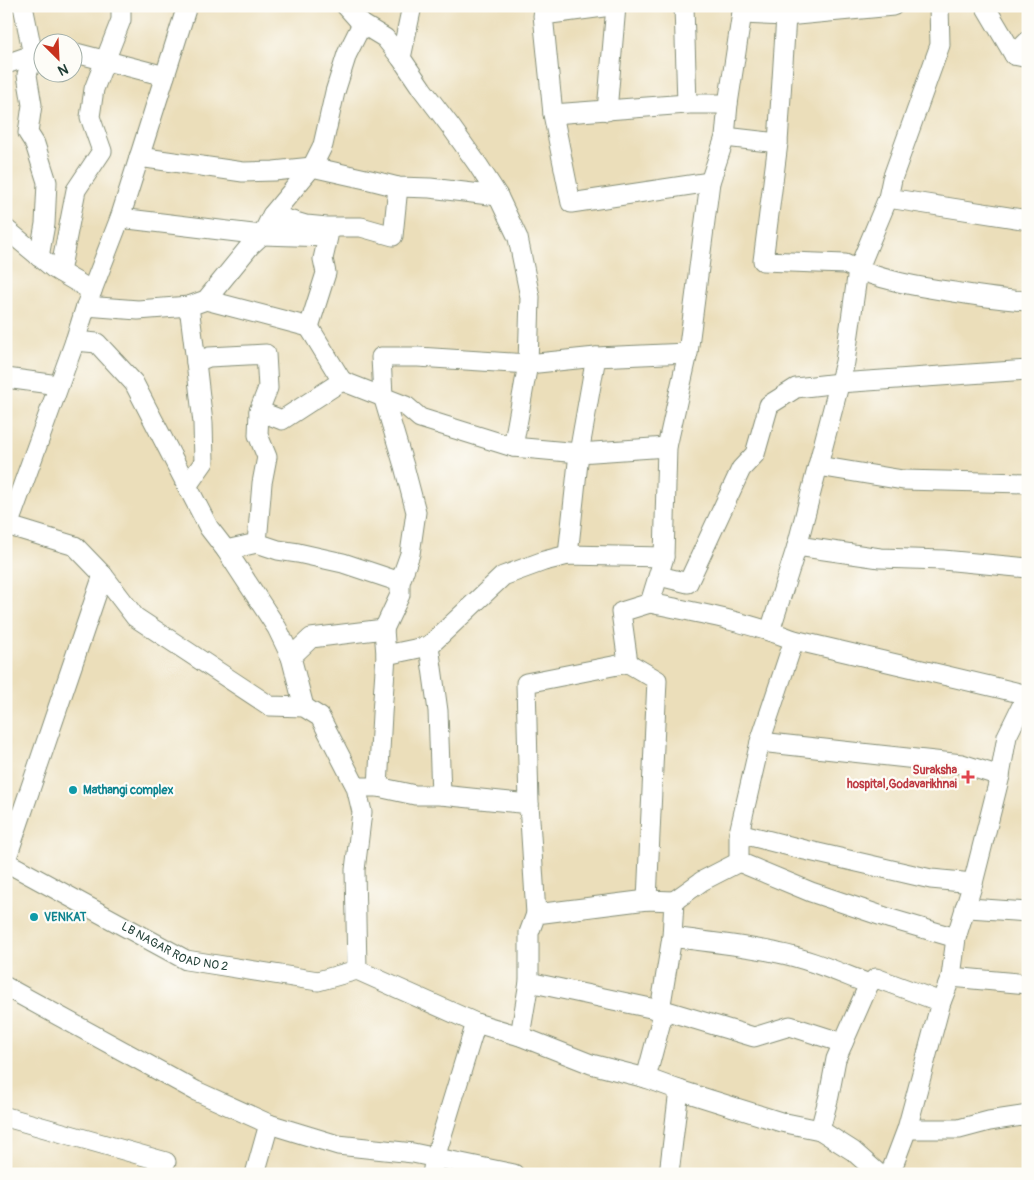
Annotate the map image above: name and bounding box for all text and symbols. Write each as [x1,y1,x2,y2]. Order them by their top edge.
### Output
north arrow [32,32,82,82]
text: N [55,60,71,79]
place label: Suraksha hospital,Godavarikhnai [847,763,957,792]
marker: Suraksha hospital,Godavarikhnai [961,770,975,784]
place label: Mathangi complex [83,783,173,798]
marker: Mathangi complex [67,784,79,796]
place label: VENKAT [44,910,87,925]
marker: VENKAT [28,911,40,923]
street label: LB NAGAR ROAD NO 2 [119,919,229,975]

